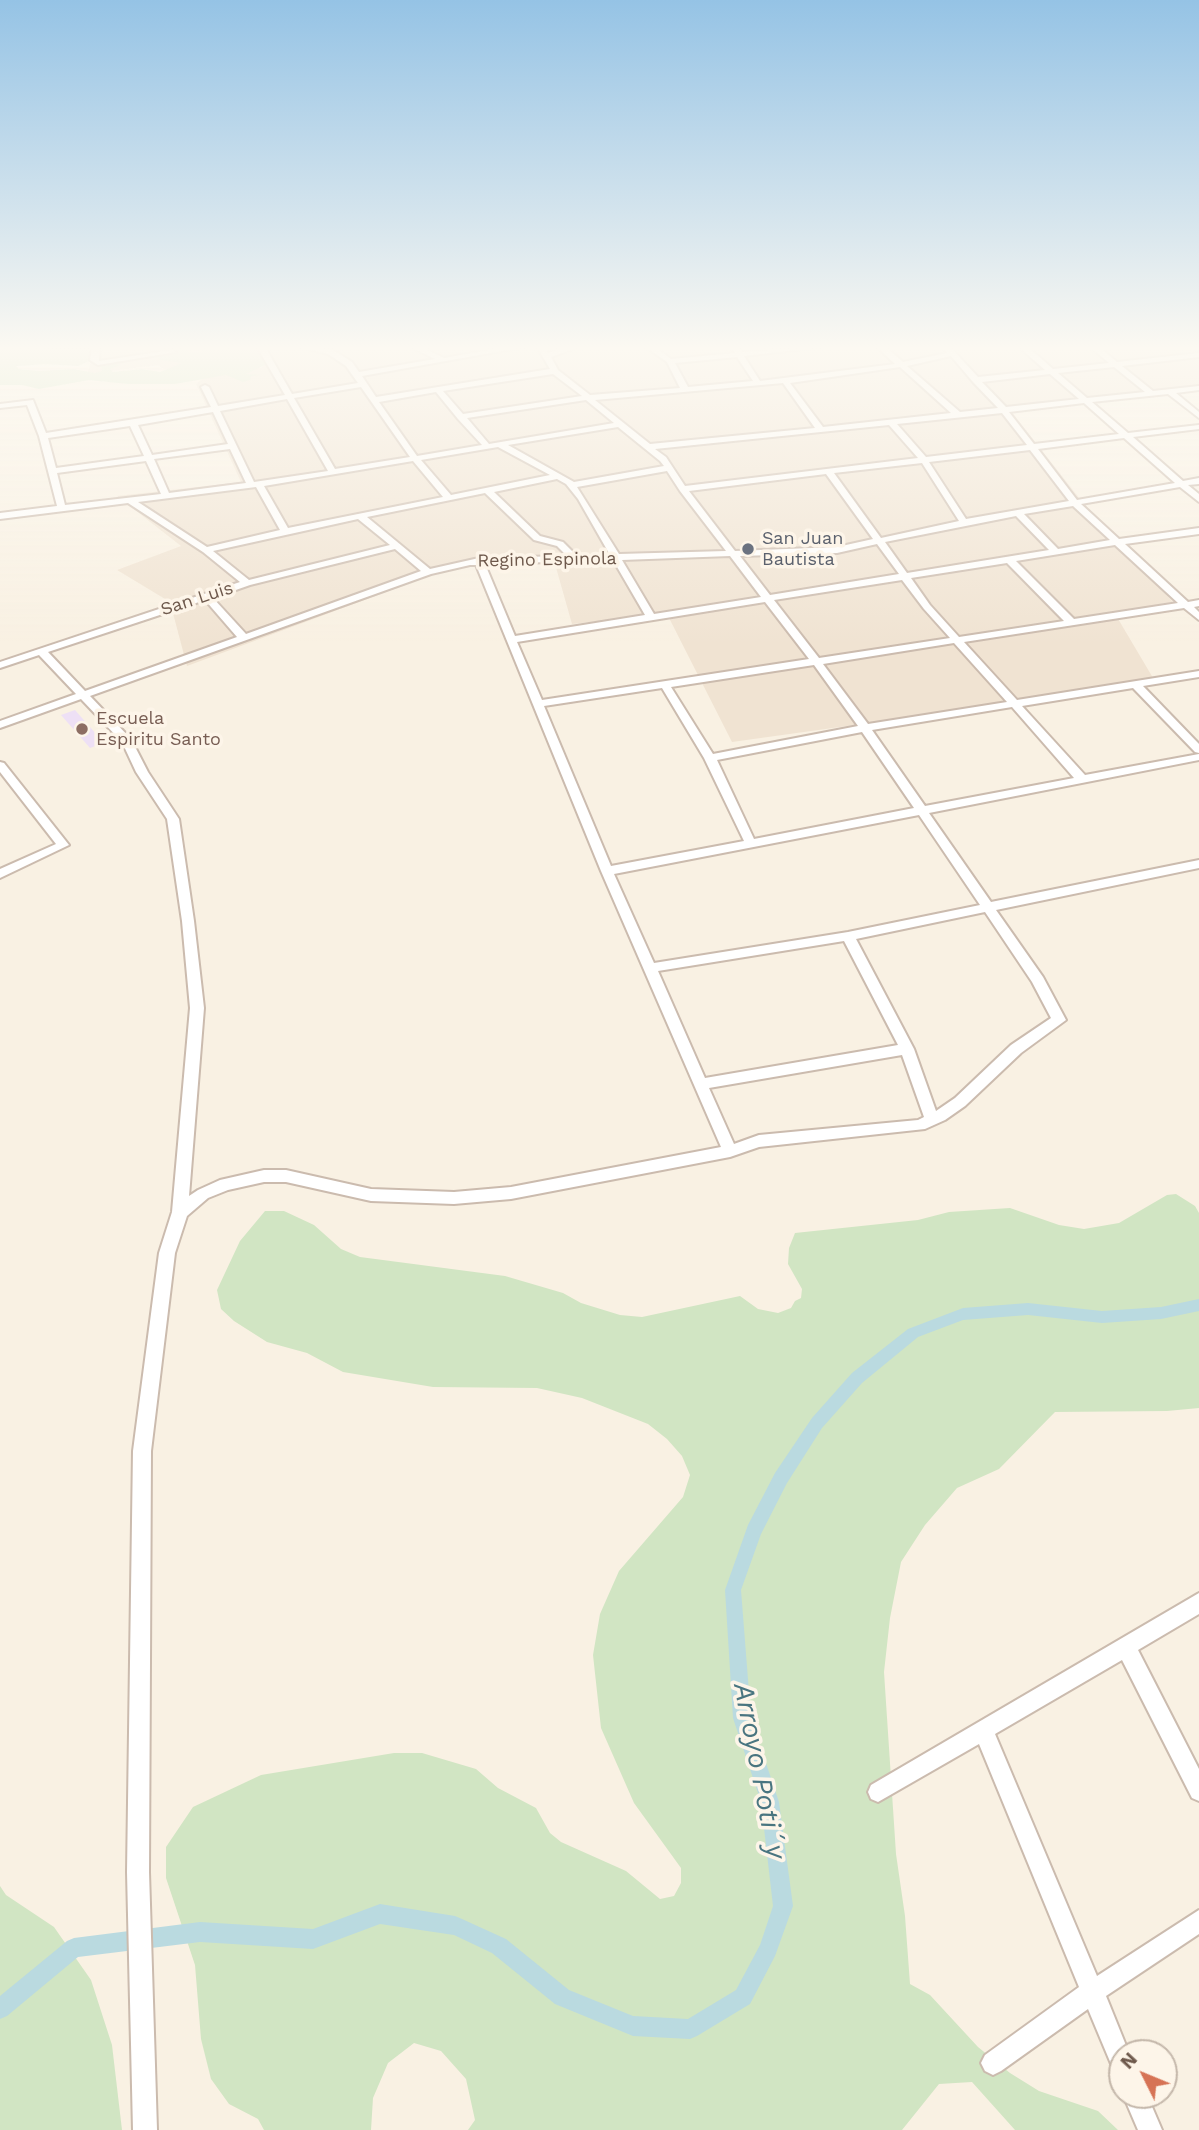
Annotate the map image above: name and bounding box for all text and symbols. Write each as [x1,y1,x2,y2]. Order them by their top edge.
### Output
place label: San Juan Bautista [762,528,843,570]
marker: San Juan Bautista [740,541,756,557]
street label: Regino Espinola [477,548,617,572]
street label: San Luis [158,577,236,621]
place label: Escuela Espiritu Santo [96,708,221,750]
marker: Escuela Espiritu Santo [74,721,90,737]
water label: Arroyo Poti´y [725,1680,793,1862]
north arrow [1108,2039,1178,2109]
text: N [1116,2048,1142,2074]

